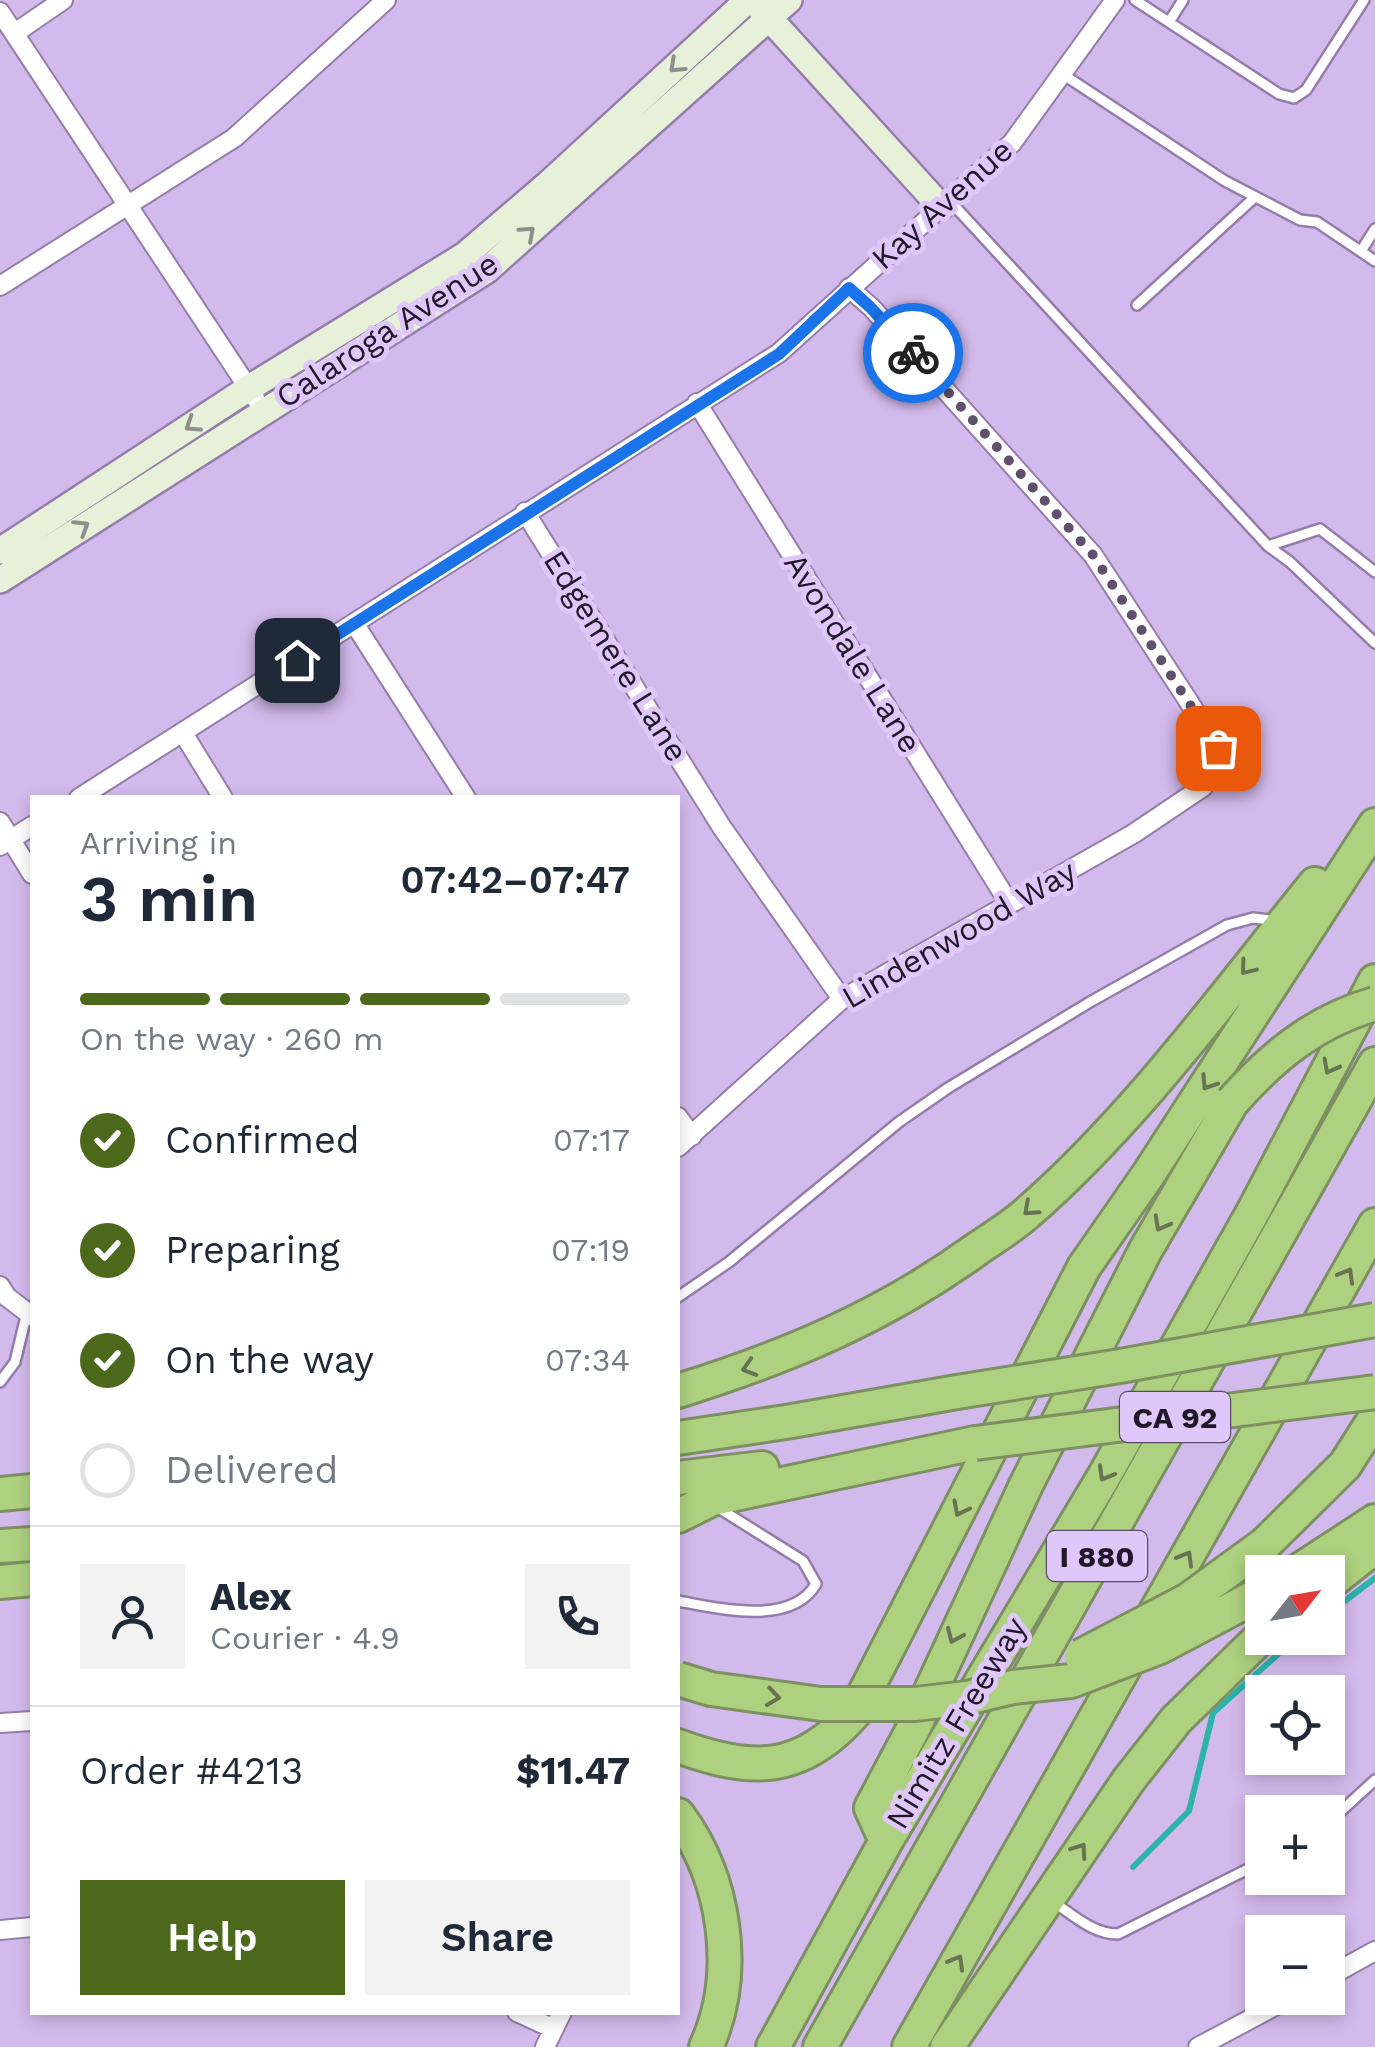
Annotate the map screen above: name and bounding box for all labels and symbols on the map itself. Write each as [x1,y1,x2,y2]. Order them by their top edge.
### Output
one-way arrow [669,54,688,72]
street label: Kay Avenue [864,131,1020,277]
one-way arrow [516,227,535,245]
street label: Calaroga Avenue [269,244,505,416]
courier [863,303,963,403]
one-way arrow [185,413,203,432]
one-way arrow [72,521,90,540]
street label: Edgemere Lane [536,543,696,769]
street label: Avondale Lane [776,546,930,760]
pin [255,618,340,703]
pin [1176,706,1261,791]
street label: Lindenwood Way [835,851,1083,1016]
one-way arrow [1241,956,1259,974]
one-way arrow [1322,1057,1342,1075]
one-way arrow [1201,1072,1220,1090]
one-way arrow [1023,1197,1042,1215]
one-way arrow [1154,1213,1173,1231]
one-way arrow [1334,1268,1354,1286]
one-way arrow [741,1357,758,1377]
road number: CA 92 [1120,1392,1230,1442]
one-way arrow [1098,1463,1117,1481]
one-way arrow [953,1499,972,1517]
road number: I 880 [1047,1531,1147,1581]
one-way arrow [1174,1550,1194,1568]
north arrow [1245,1555,1345,1655]
street label: Nimitz Freeway [878,1610,1034,1836]
one-way arrow [946,1626,966,1644]
one-way arrow [765,1686,781,1707]
one-way arrow [1068,1843,1086,1862]
one-way arrow [945,1955,964,1973]

